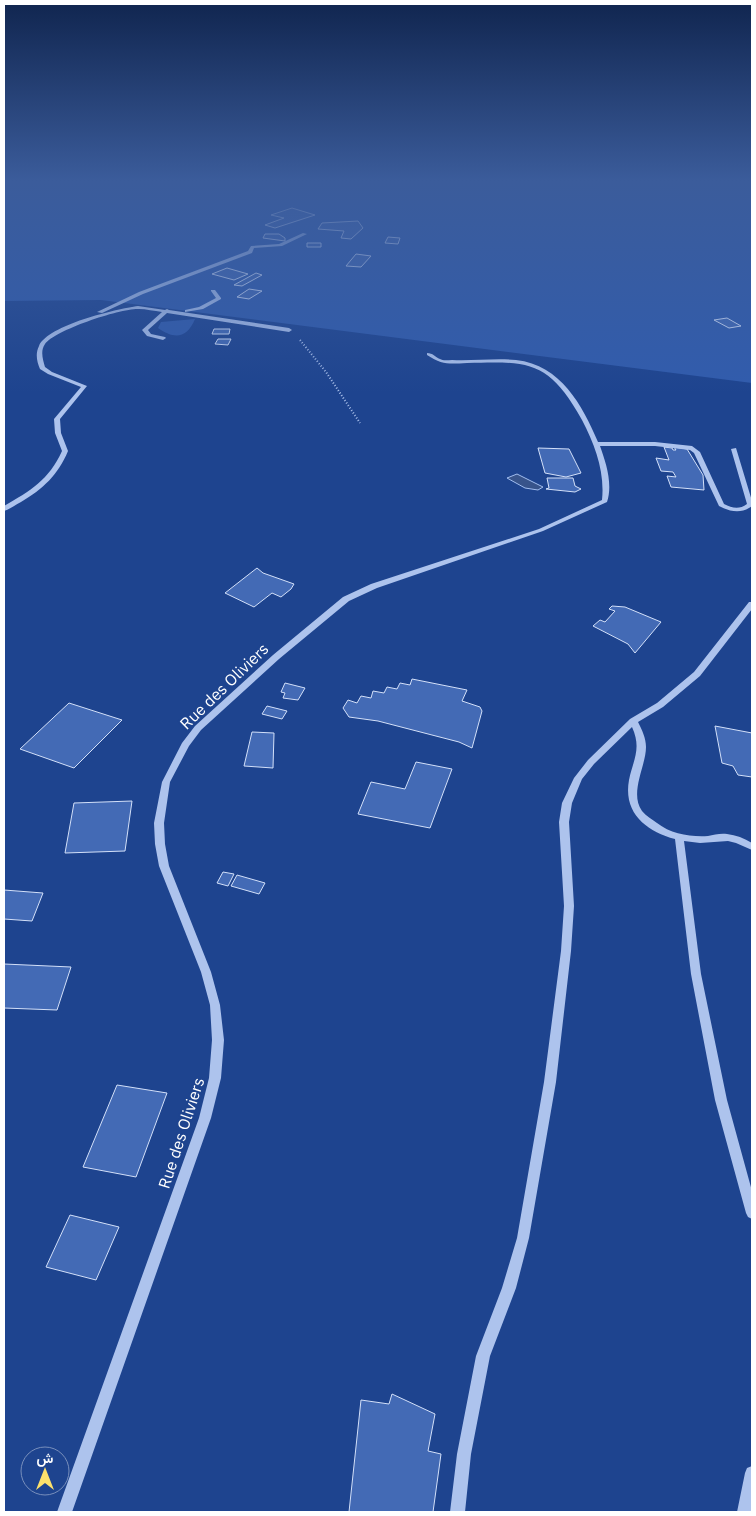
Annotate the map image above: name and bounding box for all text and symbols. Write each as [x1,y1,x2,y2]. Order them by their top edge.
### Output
street label: Rue des Oliviers [176,639,272,733]
street label: Rue des Oliviers [154,1075,208,1191]
north arrow [20,1446,70,1496]
text: ش [37,1449,54,1467]

